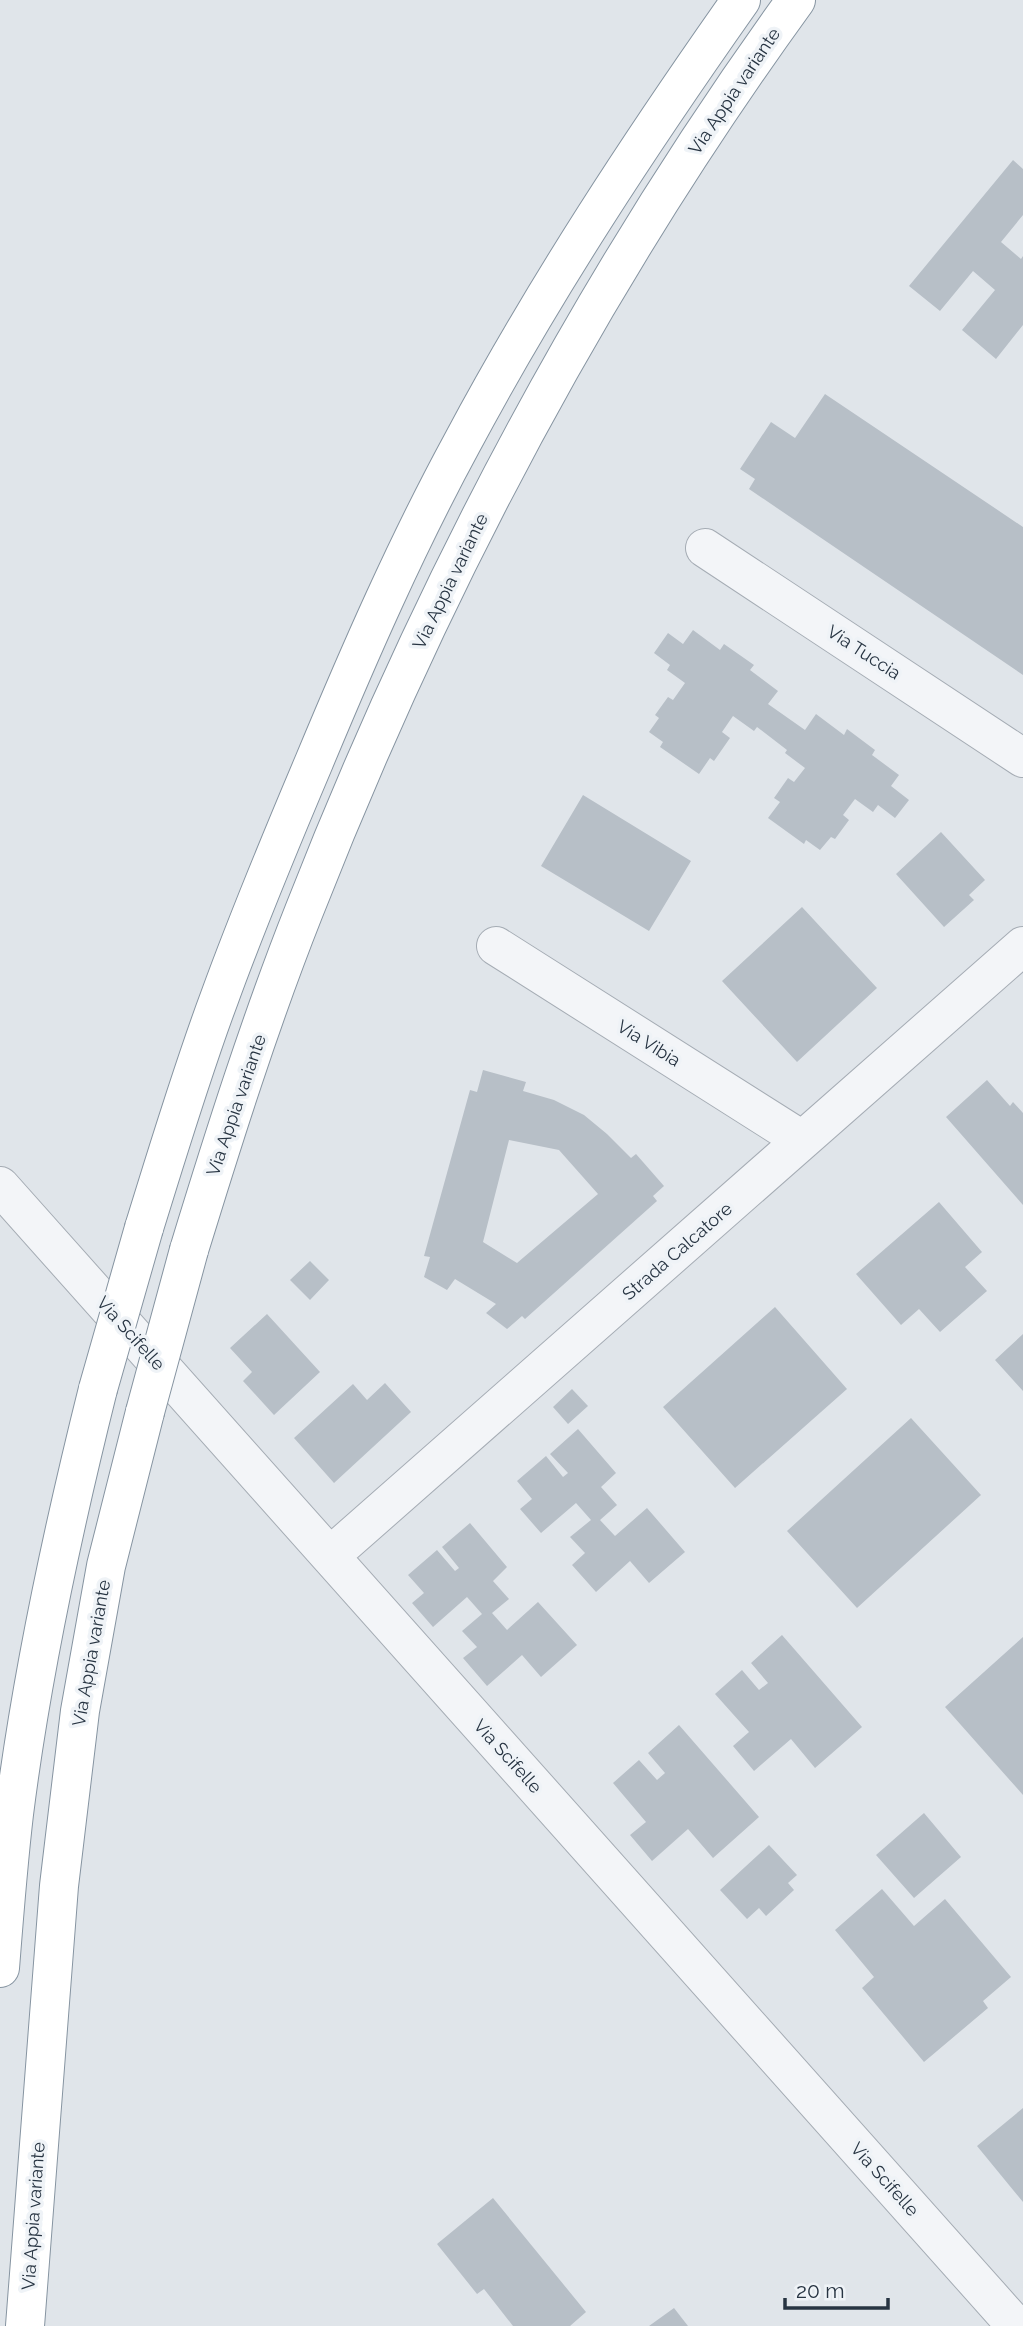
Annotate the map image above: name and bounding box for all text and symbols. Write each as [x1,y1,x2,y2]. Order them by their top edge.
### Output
street label: Via Appia variante [684,23,784,158]
street label: Via Appia variante [408,509,492,652]
street label: Via Tuccia [823,620,905,684]
street label: Via Vibia [613,1015,685,1071]
street label: Via Appia variante [202,1031,270,1179]
street label: Strada Calcatore [618,1197,736,1304]
street label: Via Scifelle [92,1292,170,1374]
street label: Via Appia variante [68,1578,114,1728]
street label: Via Scifelle [469,1715,547,1797]
street label: Via Scifelle [846,2138,924,2220]
street label: Via Appia variante [17,2141,49,2291]
scale bar [785,2266,888,2310]
text: 20 m [796,2278,844,2303]

